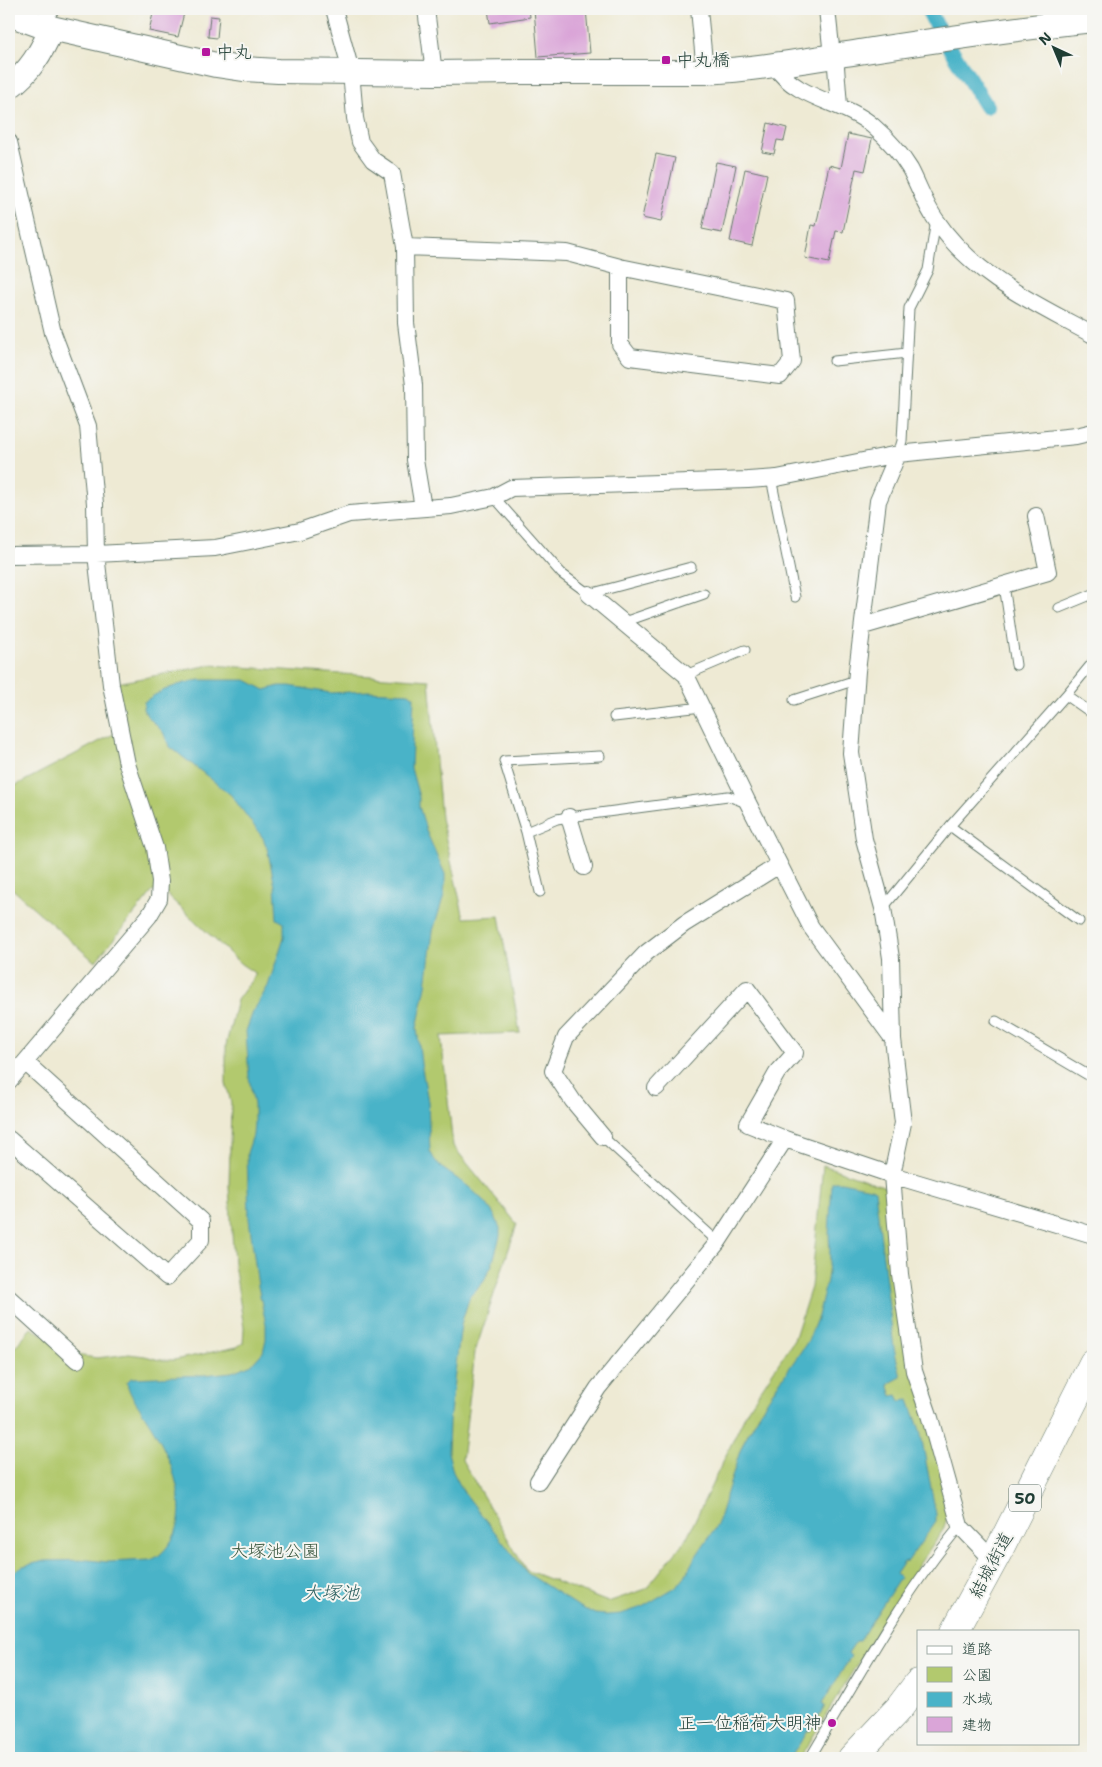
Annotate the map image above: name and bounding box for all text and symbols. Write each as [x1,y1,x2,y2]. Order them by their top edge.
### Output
north arrow [1030,22,1080,72]
text: N [1035,28,1055,49]
place label: 中丸 [216,40,252,64]
marker: 中丸 [200,46,212,58]
place label: 中丸橋 [676,48,730,72]
marker: 中丸橋 [660,54,672,66]
road number: 50 [1009,1485,1041,1512]
street label: 結城街道 [964,1528,1018,1602]
park label: 大塚池公園 [230,1539,320,1563]
water label: 大塚池 [302,1580,360,1605]
legend [917,1630,1080,1744]
text: 道路 [962,1639,992,1659]
text: 公園 [962,1665,992,1685]
text: 水域 [962,1689,992,1709]
place label: 正一位稲荷大明神 [678,1711,822,1735]
text: 建物 [962,1715,992,1735]
marker: 正一位稲荷大明神 [826,1717,838,1729]

